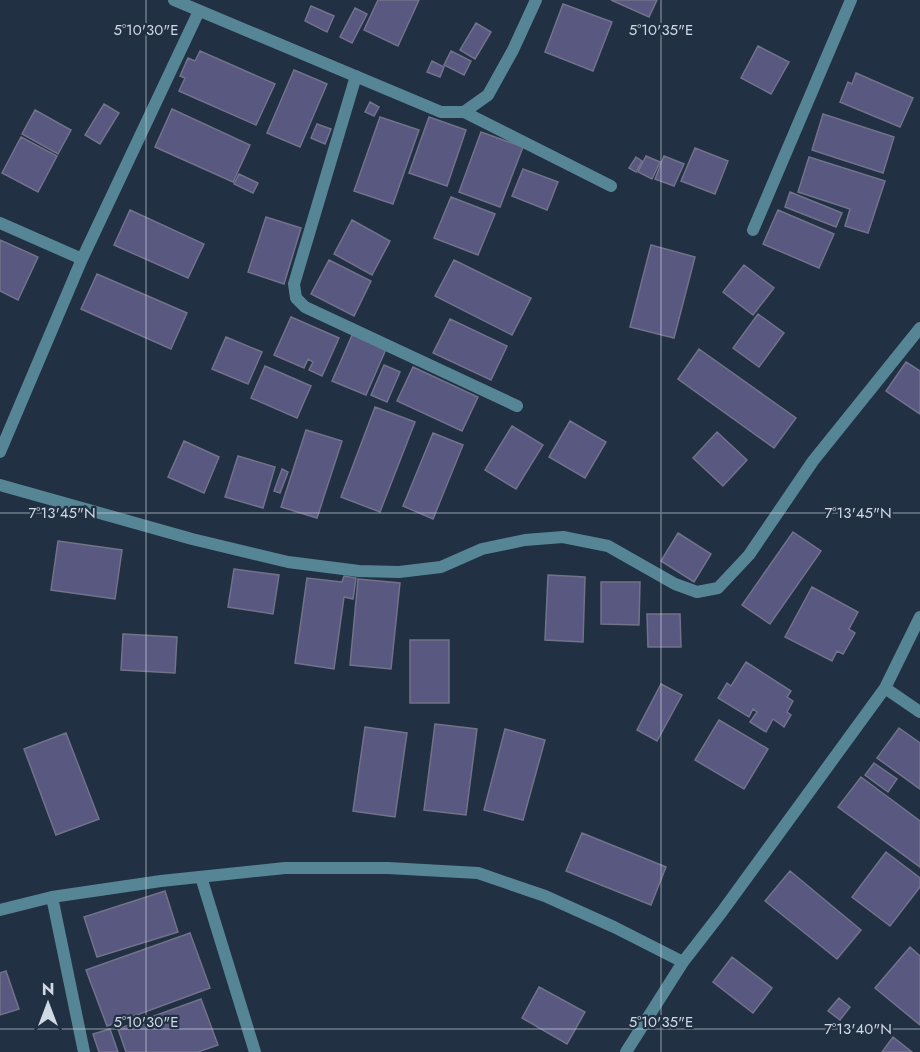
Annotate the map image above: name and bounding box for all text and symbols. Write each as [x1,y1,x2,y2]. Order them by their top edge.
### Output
text: 5°10'30"E [113,19,179,41]
text: 5°10'35"E [629,19,693,41]
text: 7°13'45"N [28,502,96,524]
text: 7°13'45"N [824,502,892,524]
north arrow [18,974,78,1034]
text: N [42,978,54,1001]
text: 5°10'30"E [113,1011,179,1033]
text: 5°10'35"E [629,1011,693,1033]
text: 7°13'40"N [824,1018,892,1040]

